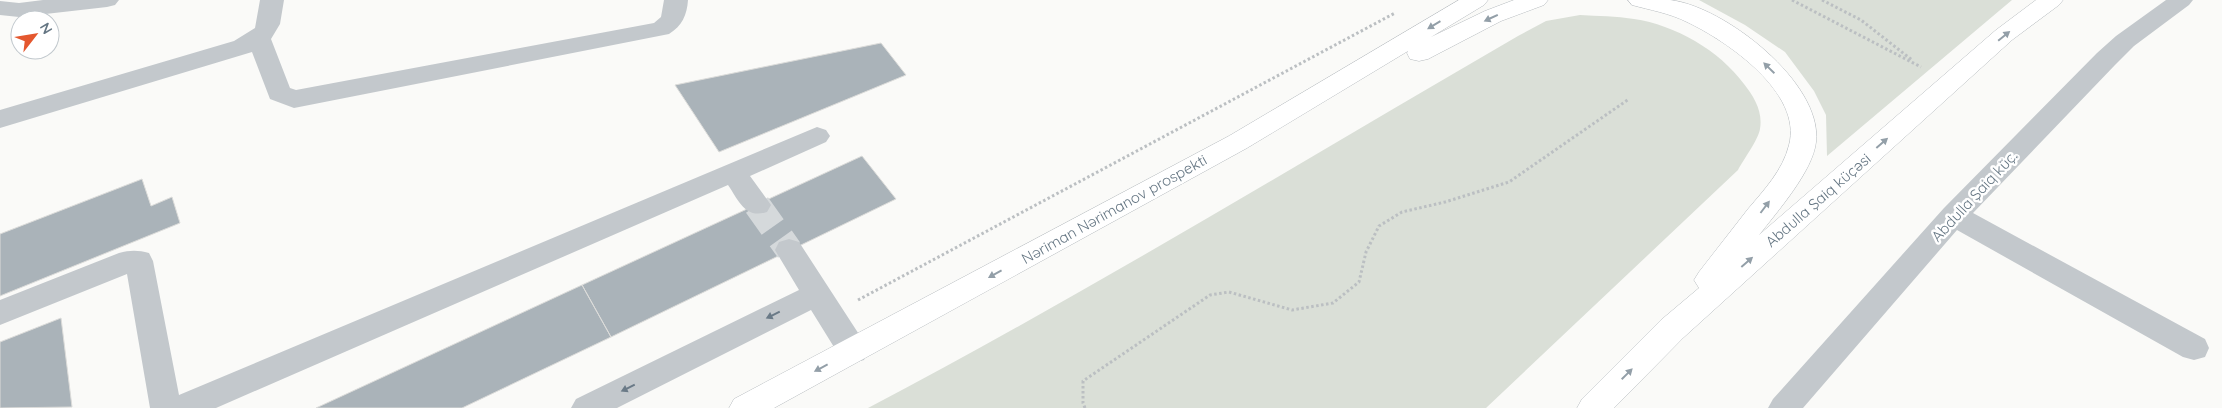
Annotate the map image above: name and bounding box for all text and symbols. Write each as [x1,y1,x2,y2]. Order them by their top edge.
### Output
north arrow [10,10,60,60]
one-way arrow [1484,14,1498,22]
text: N [36,19,57,37]
one-way arrow [1428,20,1441,29]
one-way arrow [1998,30,2011,41]
one-way arrow [1763,62,1775,74]
one-way arrow [1876,137,1888,149]
street label: Abdulla Şaiq küç. [1927,147,2021,245]
street label: Abdulla Şaiq küçəsi [1761,149,1875,251]
street label: Nəriman Nərimanov prospekti [1018,150,1210,268]
one-way arrow [1760,200,1770,214]
one-way arrow [1741,256,1753,268]
one-way arrow [988,270,1002,278]
one-way arrow [766,312,780,320]
one-way arrow [814,364,829,372]
one-way arrow [1621,368,1633,380]
one-way arrow [620,384,635,392]

